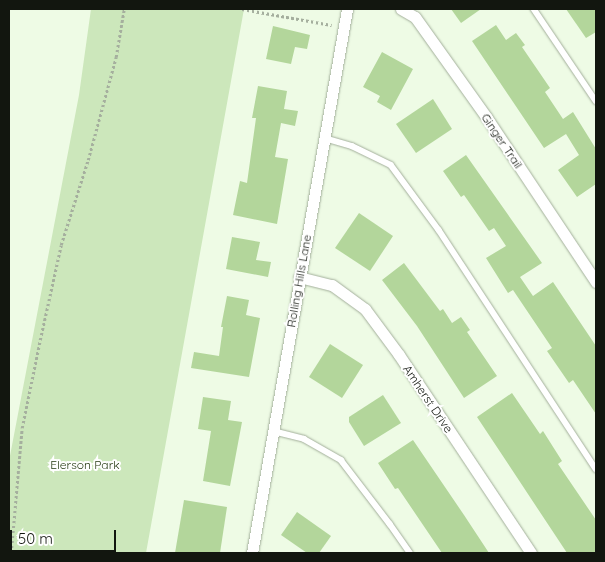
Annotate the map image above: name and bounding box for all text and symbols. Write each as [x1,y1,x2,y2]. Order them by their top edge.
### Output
street label: Ginger Trail [478,111,526,171]
street label: Rolling Hills Lane [284,233,314,329]
street label: Amherst Drive [400,362,456,436]
park label: Elerson Park [50,458,120,472]
scale bar [12,520,119,552]
text: 50 m [18,529,53,548]

